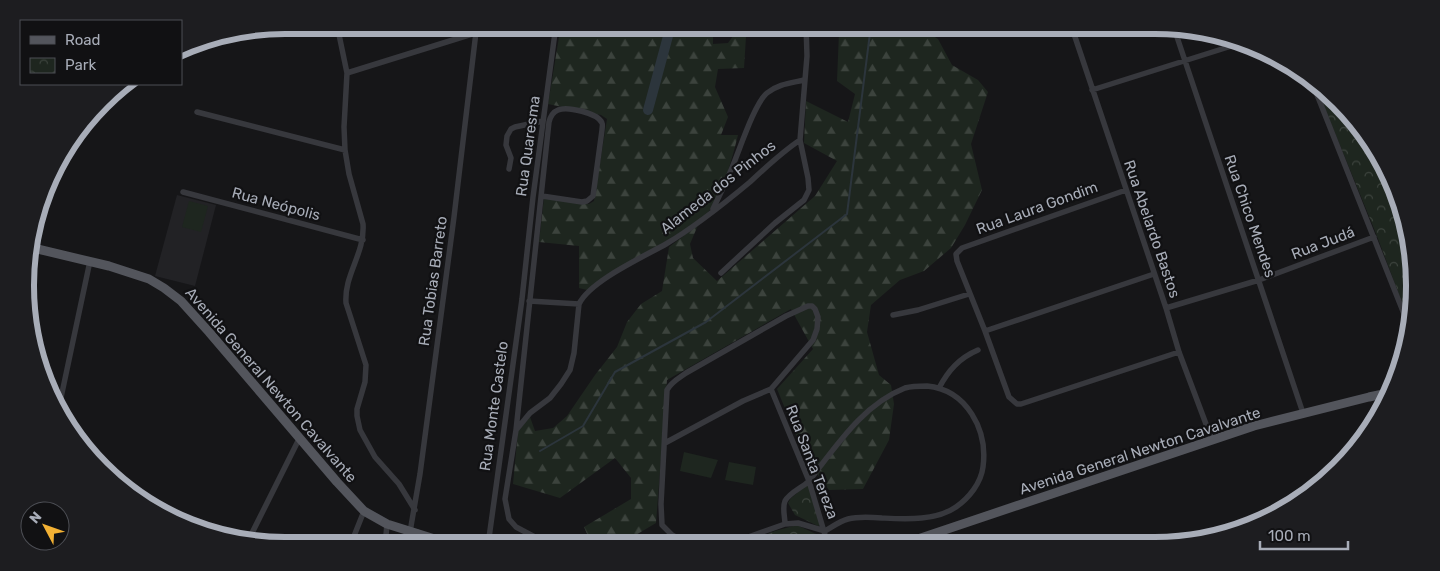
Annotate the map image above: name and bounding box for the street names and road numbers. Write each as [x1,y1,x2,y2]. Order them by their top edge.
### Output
street label: Rua Quaresma [512,94,544,198]
street label: Alameda dos Pinhos [657,136,779,238]
street label: Rua Chico Mendes [1221,152,1280,280]
street label: Rua Abelardo Bastos [1120,158,1184,301]
street label: Rua Laura Gondim [974,178,1100,238]
street label: Rua Neópolis [230,184,322,225]
street label: Rua Tobias Barreto [415,215,451,347]
street label: Rua Judá [1289,223,1357,263]
street label: Avenida General Newton Cavalvante [181,284,361,486]
street label: Rua Monte Castelo [476,340,512,472]
street label: Rua Santa Tereza [782,403,842,521]
street label: Avenida General Newton Cavalvante [1017,403,1263,499]

